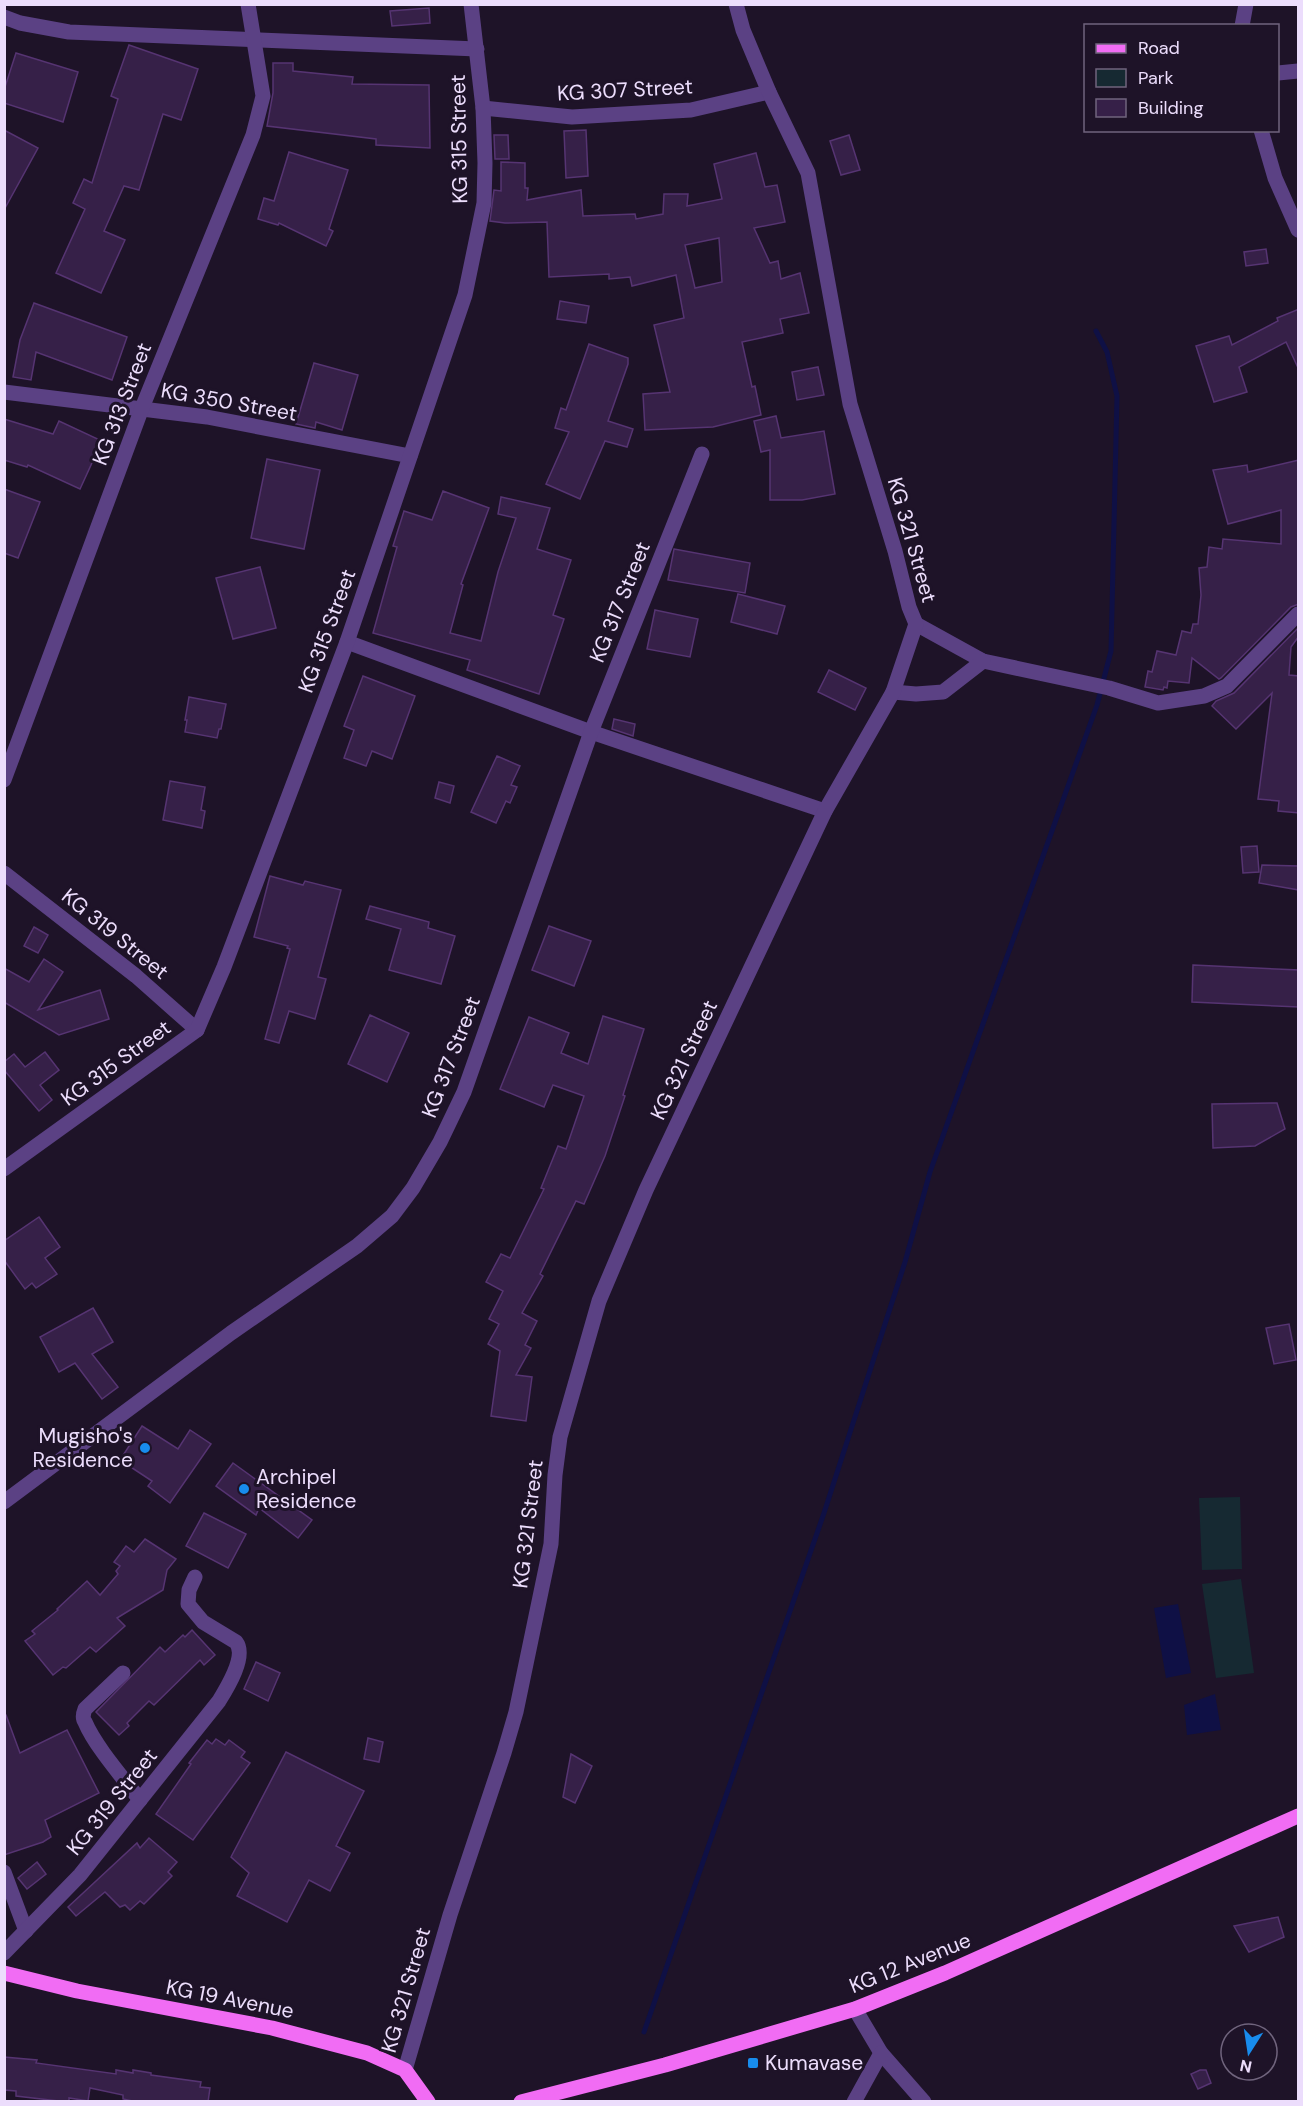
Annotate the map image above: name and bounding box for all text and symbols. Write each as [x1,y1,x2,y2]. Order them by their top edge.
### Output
legend [1084,24,1279,132]
text: Road [1138,36,1180,60]
text: Park [1138,66,1174,90]
street label: KG 307 Street [557,72,693,108]
street label: KG 315 Street [444,74,474,204]
text: Building [1138,96,1203,120]
street label: KG 313 Street [86,339,158,469]
street label: KG 350 Street [159,376,299,428]
street label: KG 321 Street [881,474,943,606]
street label: KG 317 Street [583,537,657,667]
street label: KG 315 Street [292,565,362,697]
street label: KG 319 Street [56,882,174,986]
street label: KG 317 Street [415,992,487,1122]
street label: KG 321 Street [644,996,724,1124]
street label: KG 315 Street [55,1014,177,1112]
place label: Mugisho's Residence [33,1422,133,1474]
marker: Mugisho's Residence [138,1441,152,1455]
street label: KG 321 Street [506,1458,550,1590]
place label: Archipel Residence [256,1463,357,1515]
marker: Archipel Residence [237,1482,251,1496]
street label: KG 319 Street [60,1743,164,1861]
street label: KG 321 Street [375,1924,437,2056]
street label: KG 12 Avenue [845,1926,975,2000]
street label: KG 19 Avenue [164,1973,296,2025]
north arrow [1219,2022,1279,2082]
place label: Kumavase [765,2049,863,2077]
text: N [1238,2055,1254,2078]
marker: Kumavase [746,2056,760,2070]

